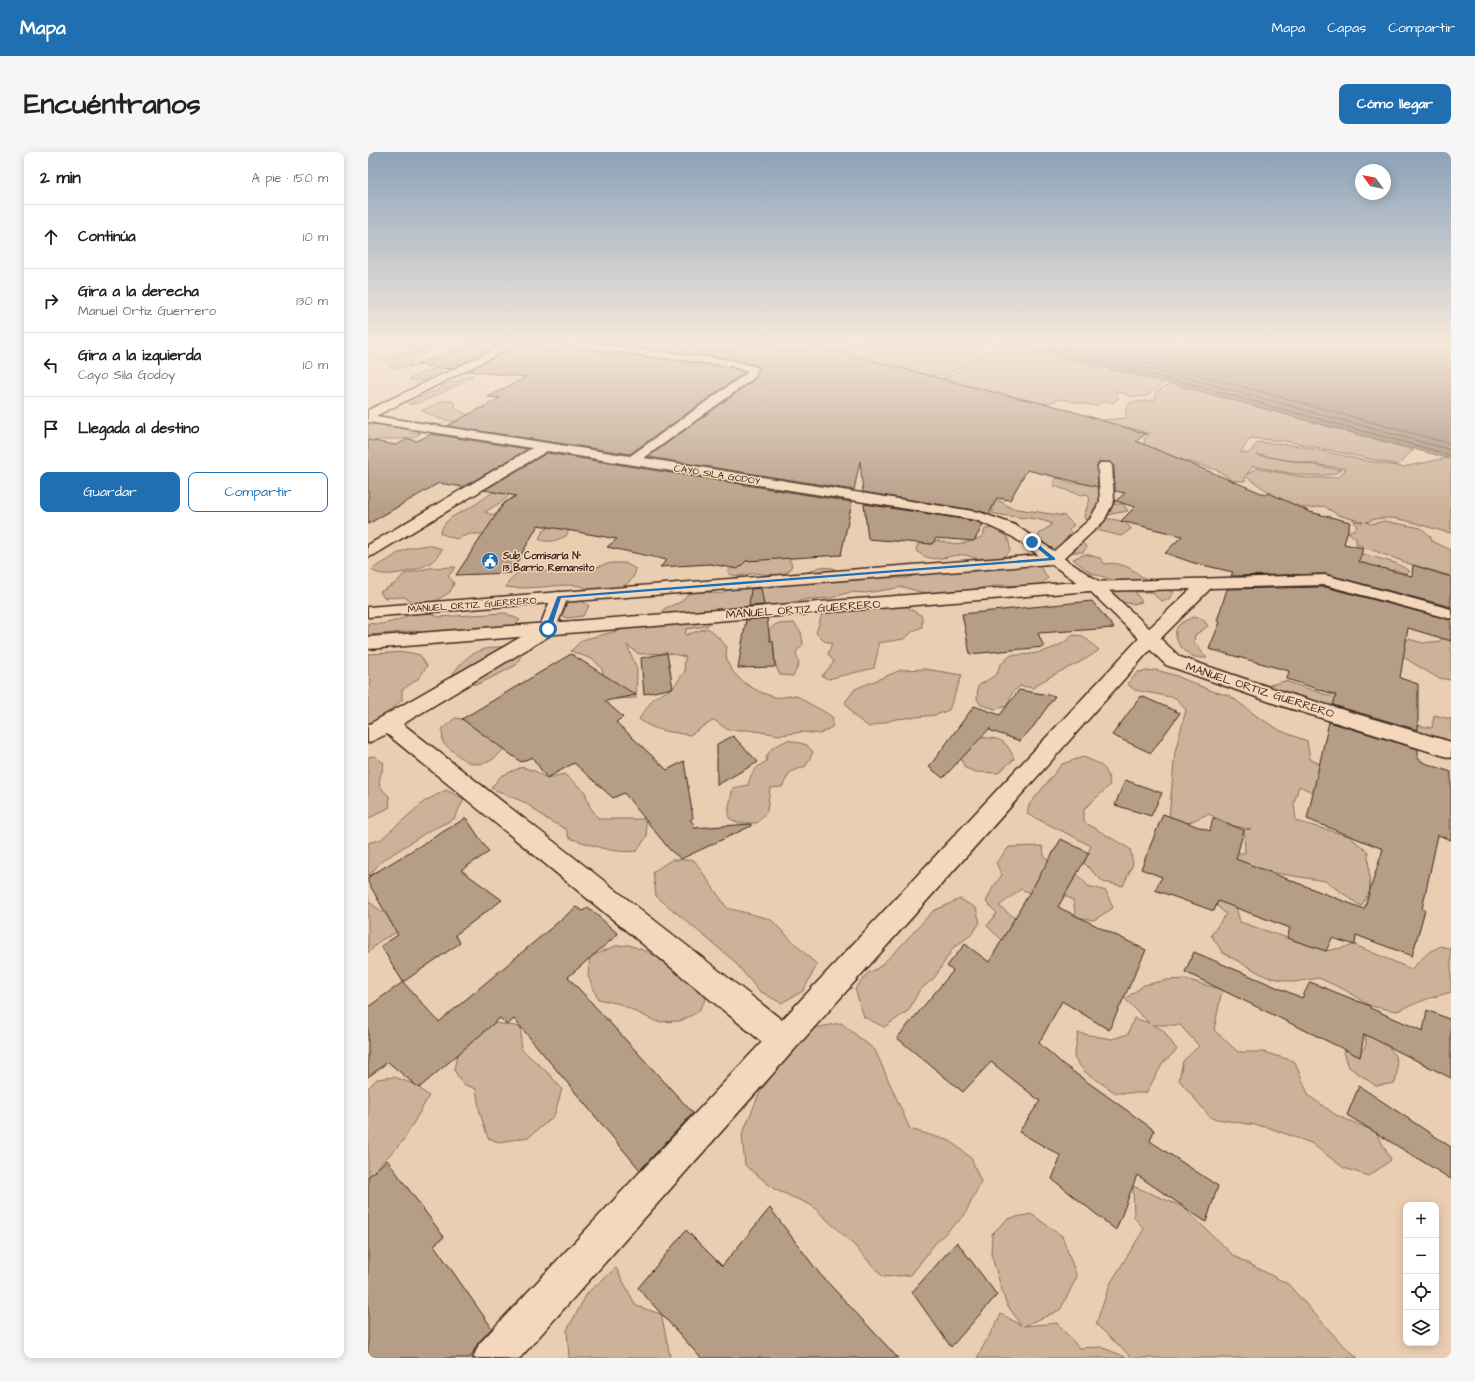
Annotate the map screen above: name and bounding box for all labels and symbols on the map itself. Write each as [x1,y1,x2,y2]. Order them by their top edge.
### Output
north arrow [1355,164,1391,200]
street label: CAYO SILA GODOY [673,461,762,489]
route end [1023,533,1041,551]
place label: Sub Comisaría N° 13 Barrio Remansito [502,549,595,575]
public building icon: Sub Comisaría N° 13 Barrio Remansito [480,551,500,571]
street label: MANUEL ORTIZ GUERRERO [407,593,537,616]
street label: MANUEL ORTIZ GUERRERO [725,596,881,623]
route start [539,620,557,638]
street label: MANUEL ORTIZ GUERRERO [1183,658,1336,723]

